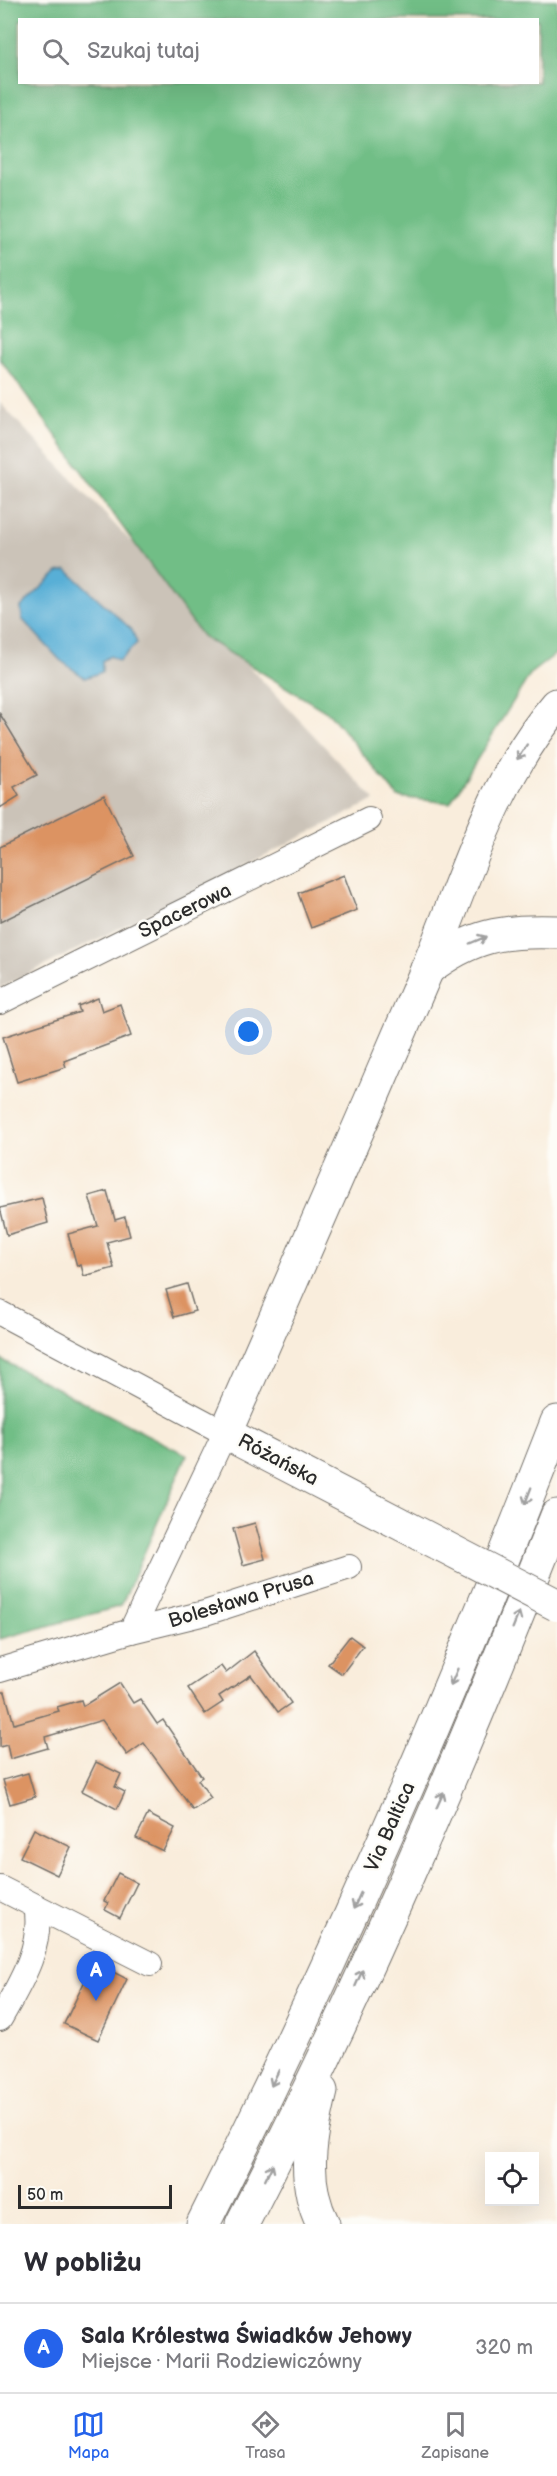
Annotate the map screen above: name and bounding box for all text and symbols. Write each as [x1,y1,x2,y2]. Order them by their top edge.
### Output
search box [18,18,539,84]
icon: search [39,35,72,68]
text: Szukaj tutaj [87,38,200,65]
one-way arrow [516,743,528,760]
street label: Spacerowa [135,878,235,944]
one-way arrow [468,934,486,945]
your location [234,1017,263,1046]
street label: Różańska [234,1429,322,1491]
one-way arrow [522,1487,533,1505]
street label: Bolesława Prusa [165,1566,317,1634]
one-way arrow [511,1612,522,1630]
one-way arrow [448,1667,459,1686]
street label: Via Baltica [360,1778,420,1876]
one-way arrow [435,1791,446,1810]
one-way arrow [351,1891,362,1909]
pin: A [76,1952,116,2001]
one-way arrow [354,1969,366,1987]
one-way arrow [269,2068,281,2086]
map controls [485,2152,539,2206]
button: locate [485,2152,539,2206]
one-way arrow [263,2163,275,2181]
scale bar [18,2182,172,2210]
text: 50 m [27,2186,63,2205]
text: W pobliżu [24,2248,142,2279]
text: Sala Królestwa Świadków Jehowy [81,2323,412,2350]
text: A [37,2336,50,2360]
text: 320 m [475,2336,533,2360]
text: Miejsce · Marii Rodziewiczówny [81,2350,362,2374]
tab: Mapa [68,2408,109,2463]
tab: Trasa [245,2408,286,2463]
tab: Zapisane [422,2408,489,2463]

